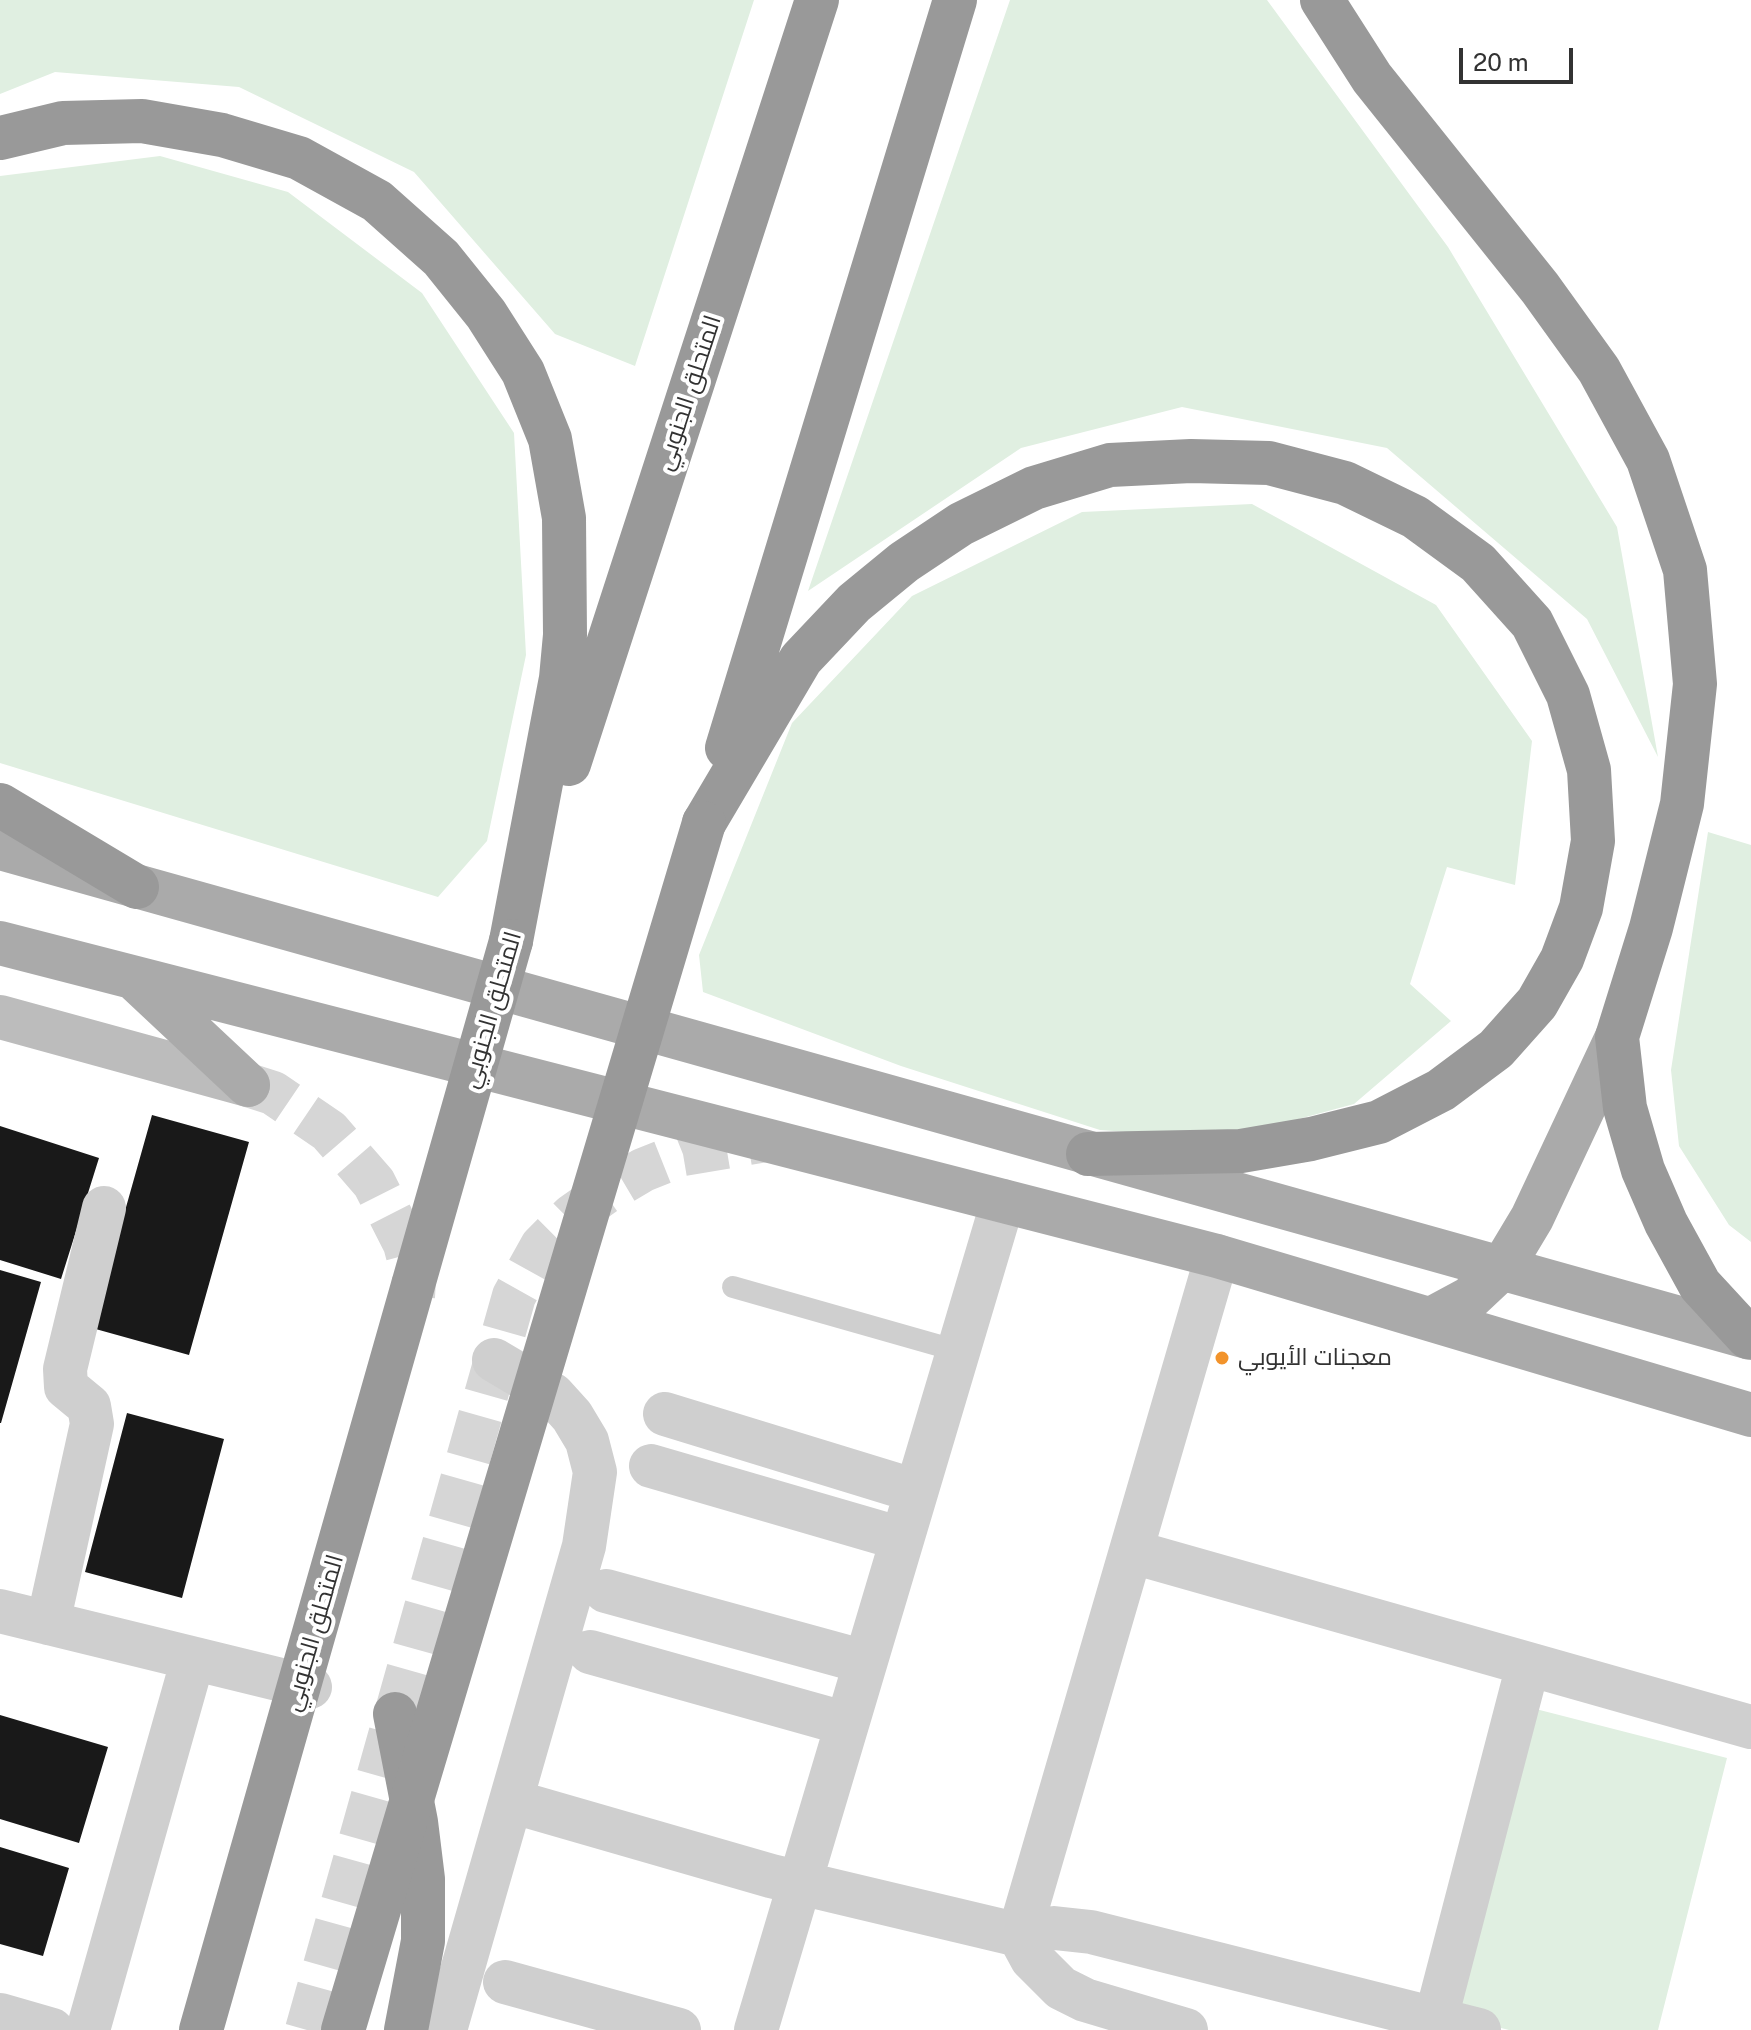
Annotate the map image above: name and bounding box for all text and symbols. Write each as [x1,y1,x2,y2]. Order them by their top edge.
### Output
scale bar [1463,32,1577,82]
text: 20 m [1473,48,1529,76]
street label: المتحلق الجنوبي [650,312,728,474]
street label: المتحلق الجنوبي [456,928,528,1092]
place label: معجنات الأيوبي [1238,1344,1392,1372]
marker: معجنات الأيوبي [1213,1349,1231,1367]
street label: المتحلق الجنوبي [278,1551,350,1715]

